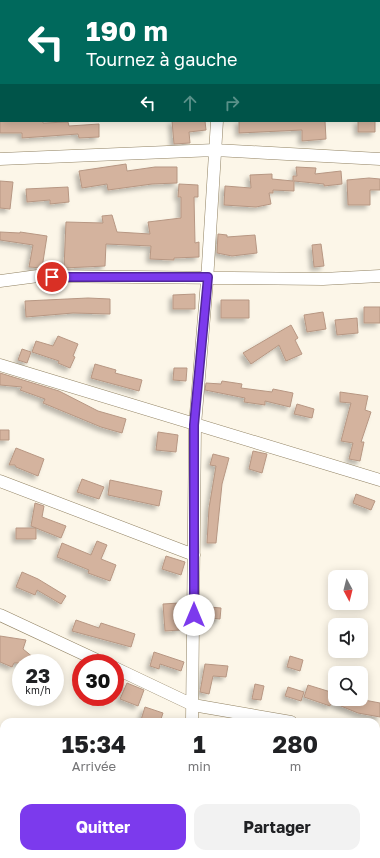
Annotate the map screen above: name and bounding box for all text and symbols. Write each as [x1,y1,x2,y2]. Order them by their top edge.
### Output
text: 190 m [86,14,168,47]
icon: left [20,16,72,68]
text: Tournez à gauche [86,48,238,70]
icon: left [137,92,159,114]
icon: ahead [179,92,201,114]
icon: right [221,92,243,114]
pin [35,260,69,294]
icon: arrive [41,266,63,288]
north arrow [328,570,368,610]
map controls [328,570,368,706]
position arrow [173,594,215,636]
button: sound [328,618,368,658]
speed limit sign: 30 [72,654,124,706]
text: 23 [26,663,50,687]
button: search [328,666,368,706]
text: km/h [25,684,51,696]
text: 15:34 [62,729,126,758]
text: 1 [193,729,206,758]
text: 280 [273,729,318,758]
text: Arrivée [72,758,116,774]
text: min [188,758,211,774]
text: m [290,758,301,774]
button: Quitter [20,804,186,850]
button: Partager [194,804,360,850]

